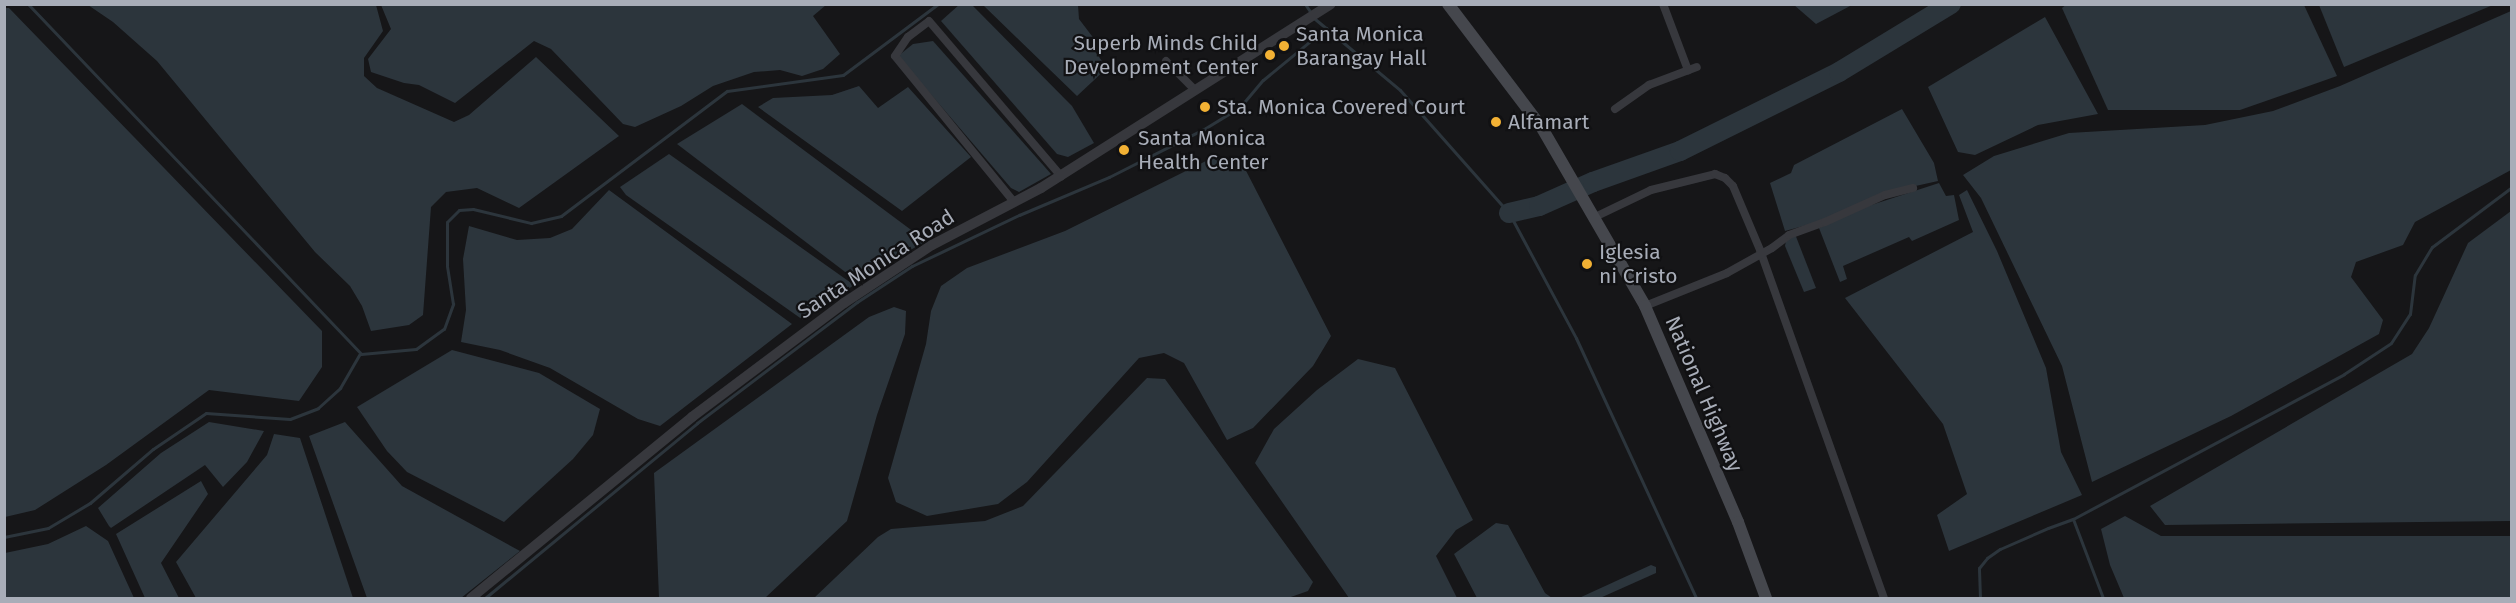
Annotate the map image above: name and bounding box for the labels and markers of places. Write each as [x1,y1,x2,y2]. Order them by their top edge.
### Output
place label: Santa Monica Barangay Hall [1296,21,1427,71]
place label: Superb Minds Child Development Center [1064,30,1258,80]
marker: Santa Monica Barangay Hall [1277,39,1291,53]
marker: Superb Minds Child Development Center [1263,48,1277,62]
place label: Sta. Monica Covered Court [1217,94,1465,120]
marker: Sta. Monica Covered Court [1198,100,1212,114]
place label: Alfamart [1508,109,1589,135]
marker: Alfamart [1489,115,1503,129]
place label: Santa Monica Health Center [1138,125,1268,175]
marker: Santa Monica Health Center [1115,141,1133,159]
place label: Iglesia ni Cristo [1599,239,1678,289]
marker: Iglesia ni Cristo [1580,257,1594,271]

